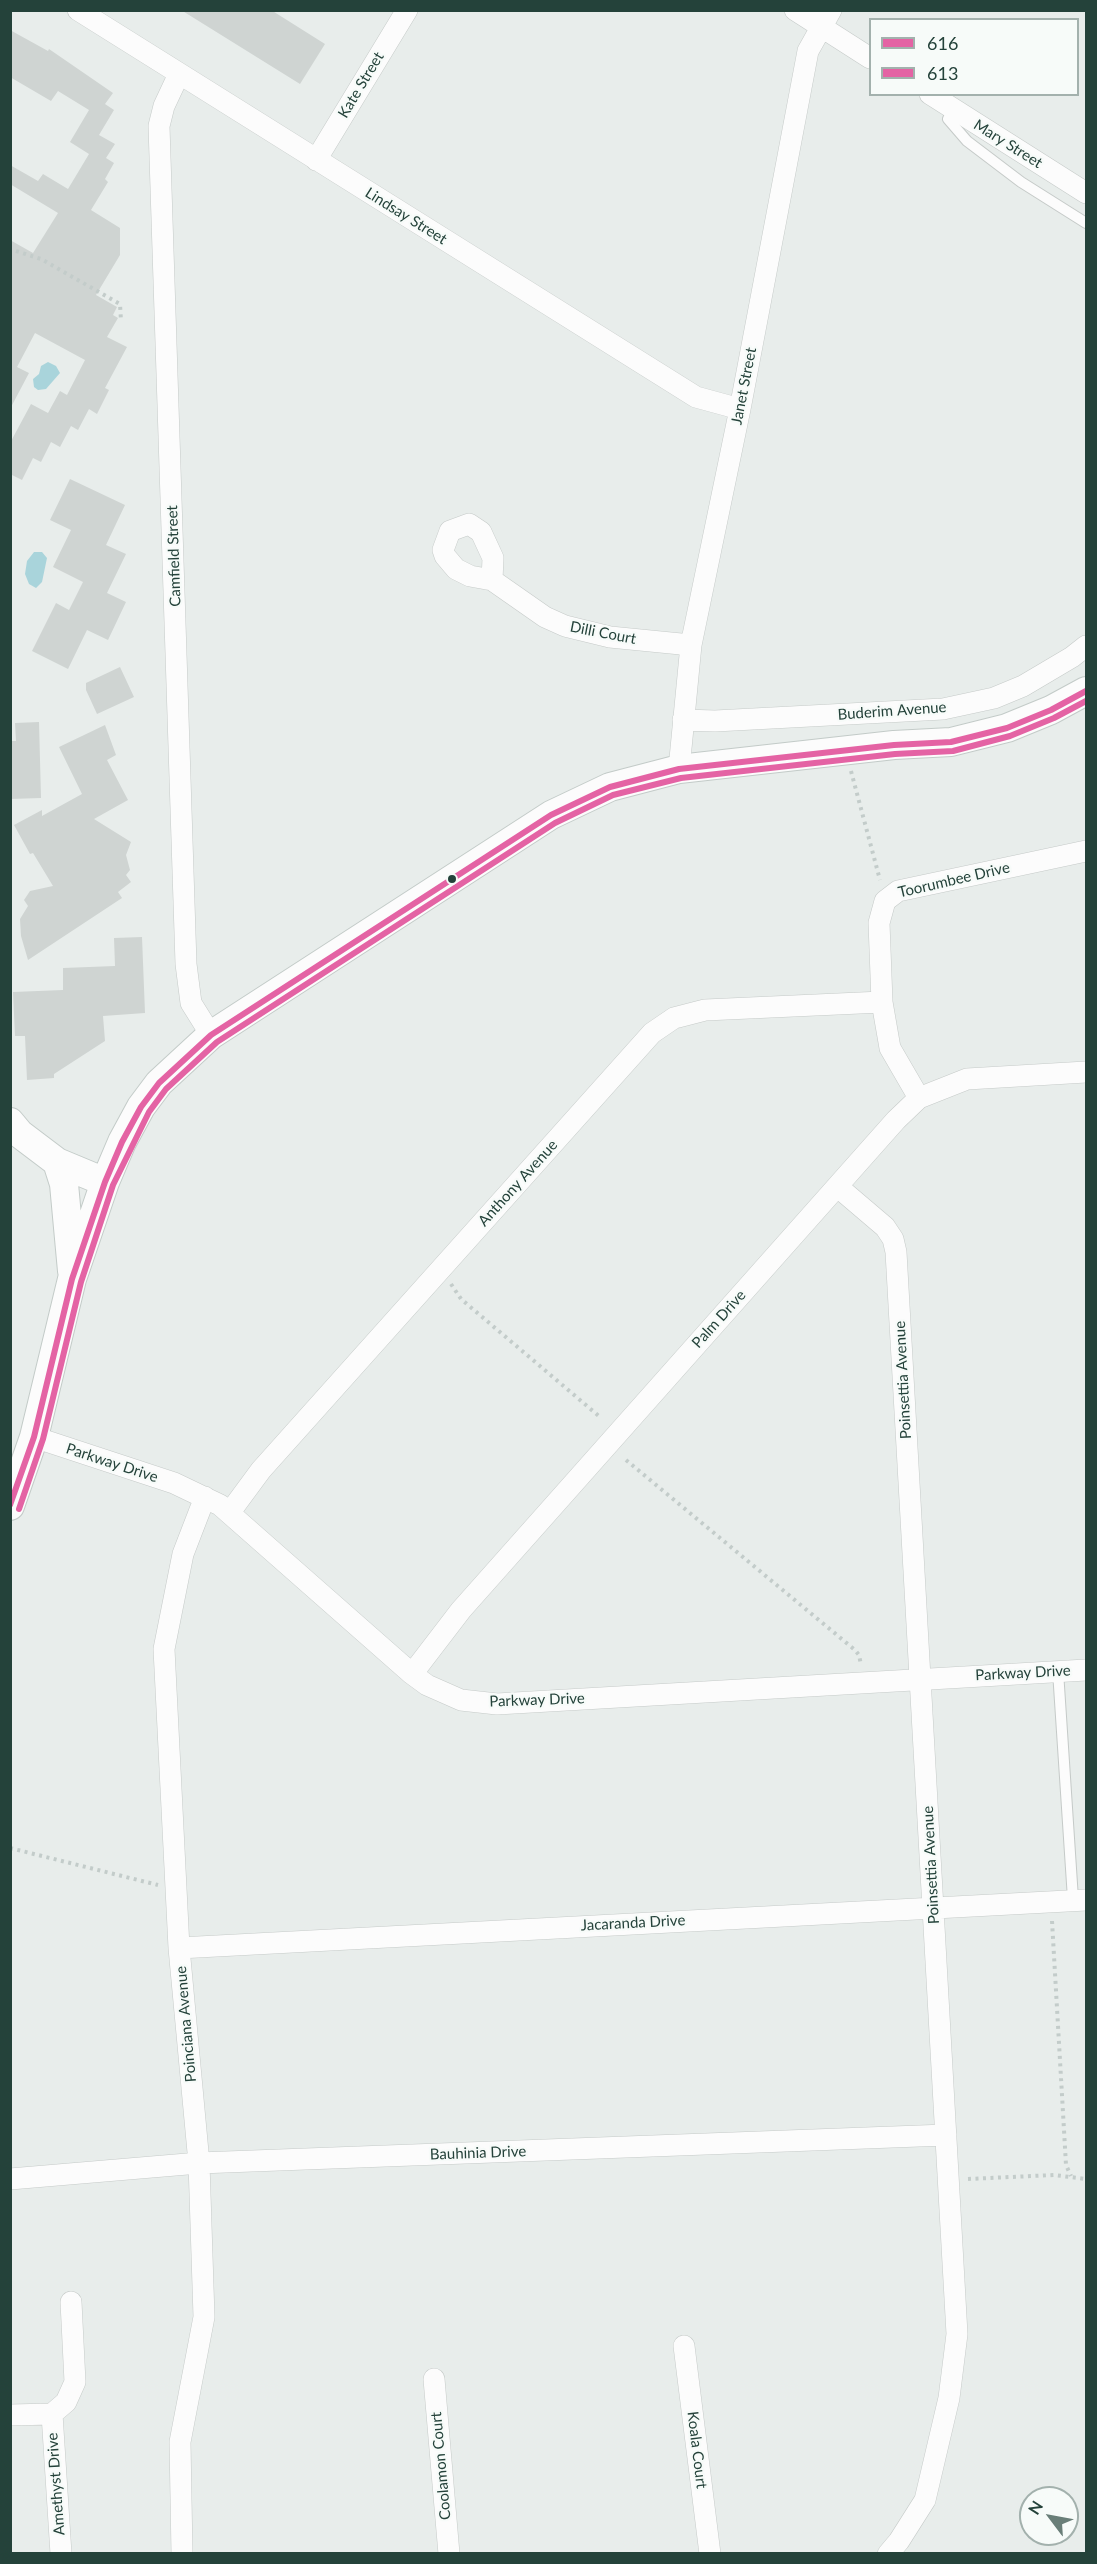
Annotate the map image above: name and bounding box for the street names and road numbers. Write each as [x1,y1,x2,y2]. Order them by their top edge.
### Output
street label: Kate Street [334,49,388,121]
street label: Mary Street [970,116,1046,172]
street label: Lindsay Street [362,184,450,248]
street label: Janet Street [728,346,760,426]
street label: Camfield Street [163,505,185,607]
street label: Dilli Court [568,618,638,648]
street label: Buderim Avenue [837,698,947,724]
street label: Toorumbee Drive [896,858,1012,902]
street label: Anthony Avenue [474,1136,562,1230]
street label: Palm Drive [688,1286,750,1352]
street label: Poinsettia Avenue [891,1320,915,1440]
street label: Parkway Drive [64,1440,160,1486]
street label: Parkway Drive [975,1662,1071,1684]
street label: Parkway Drive [489,1689,585,1711]
street label: Poinsettia Avenue [919,1805,943,1925]
street label: Jacaranda Drive [580,1911,686,1935]
street label: Poinciana Avenue [172,1965,200,2083]
street label: Bauhinia Drive [430,2142,526,2164]
street label: Koala Court [683,2410,711,2490]
street label: Coolamon Court [427,2411,455,2521]
street label: Amethyst Drive [43,2432,69,2536]

